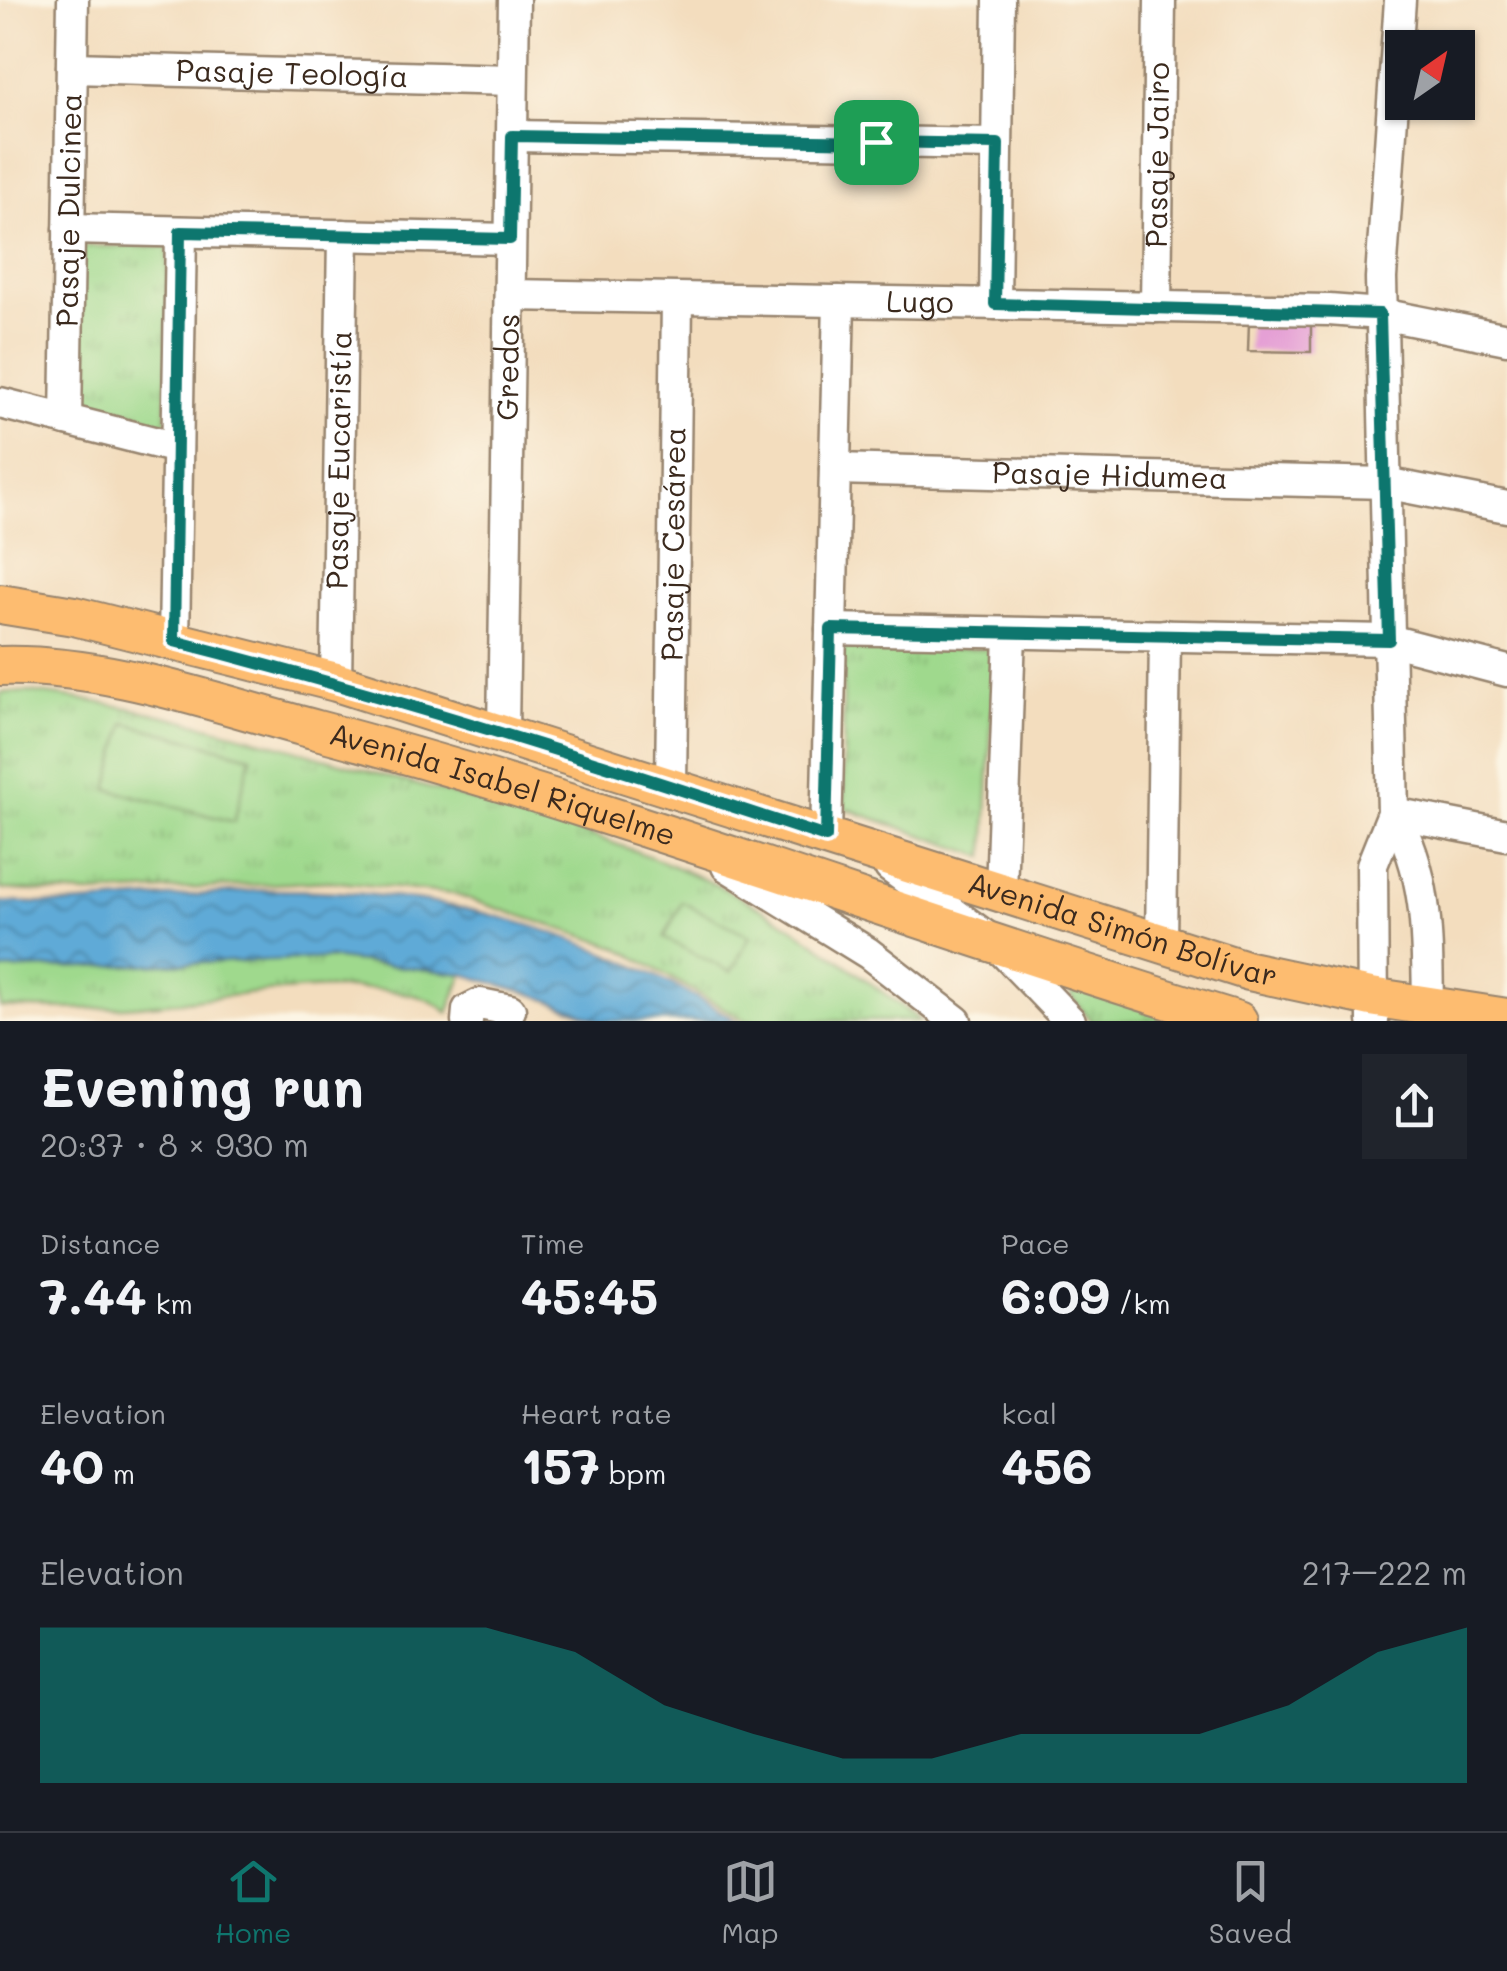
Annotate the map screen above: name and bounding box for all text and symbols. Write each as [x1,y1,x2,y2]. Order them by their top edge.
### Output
north arrow [1385,30,1475,120]
map controls [1385,30,1475,120]
street label: Pasaje Teología [175,49,409,95]
street label: Pasaje Jairo [1135,62,1177,248]
street label: Pasaje Dulcinea [46,93,89,327]
pin [834,100,919,185]
icon: arrive [849,115,904,170]
street label: Lugo [886,280,954,321]
street label: Gredos [486,313,527,421]
street label: Pasaje Eucaristía [315,330,359,590]
street label: Pasaje Cesárea [651,427,693,661]
street label: Pasaje Hidumea [992,451,1228,497]
street label: Avenida Isabel Riquelme [326,712,681,854]
street label: Avenida Simón Bolívar [963,861,1281,995]
text: Evening run [40,1049,364,1121]
button: share [1362,1054,1467,1159]
text: 20:37 · 8 × 930 m [40,1123,309,1165]
text: Distance [40,1225,161,1261]
text: Time [521,1225,584,1261]
text: Pace [1001,1225,1070,1261]
text: 7.44 [40,1261,147,1327]
text: 45:45 [521,1261,658,1327]
text: 6:09 [1001,1261,1110,1327]
text: km [147,1285,193,1321]
text: /km [1110,1285,1171,1321]
text: Elevation [40,1395,166,1431]
text: Heart rate [521,1395,672,1431]
text: kcal [1001,1395,1057,1431]
text: 40 [40,1431,104,1497]
text: 157 [521,1431,600,1497]
text: 456 [1001,1431,1092,1497]
text: m [104,1455,135,1491]
text: bpm [600,1455,666,1491]
text: Elevation [40,1551,184,1593]
text: 217–222 m [1302,1551,1467,1593]
tab: Home [215,1854,291,1950]
tab: Map [722,1854,779,1950]
tab: Saved [1209,1854,1292,1950]

